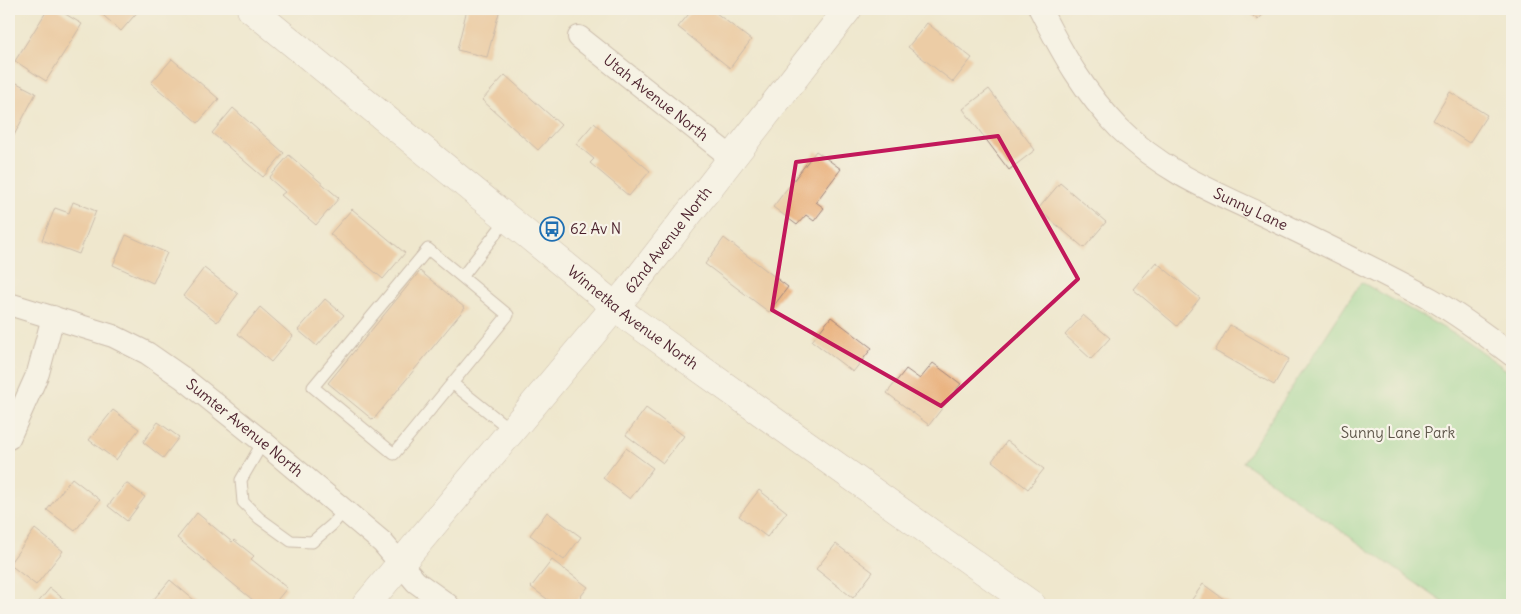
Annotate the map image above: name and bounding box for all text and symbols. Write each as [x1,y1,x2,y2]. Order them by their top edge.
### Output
street label: Utah Avenue North [600,50,713,145]
street label: 62nd Avenue North [620,182,716,297]
street label: Sunny Lane [1210,183,1291,234]
bus stop icon: 62 Av N [539,216,565,242]
place label: 62 Av N [570,219,621,238]
street label: Winnetka Avenue North [564,261,702,373]
street label: Sumter Avenue North [183,374,308,481]
park label: Sunny Lane Park [1341,423,1456,442]

